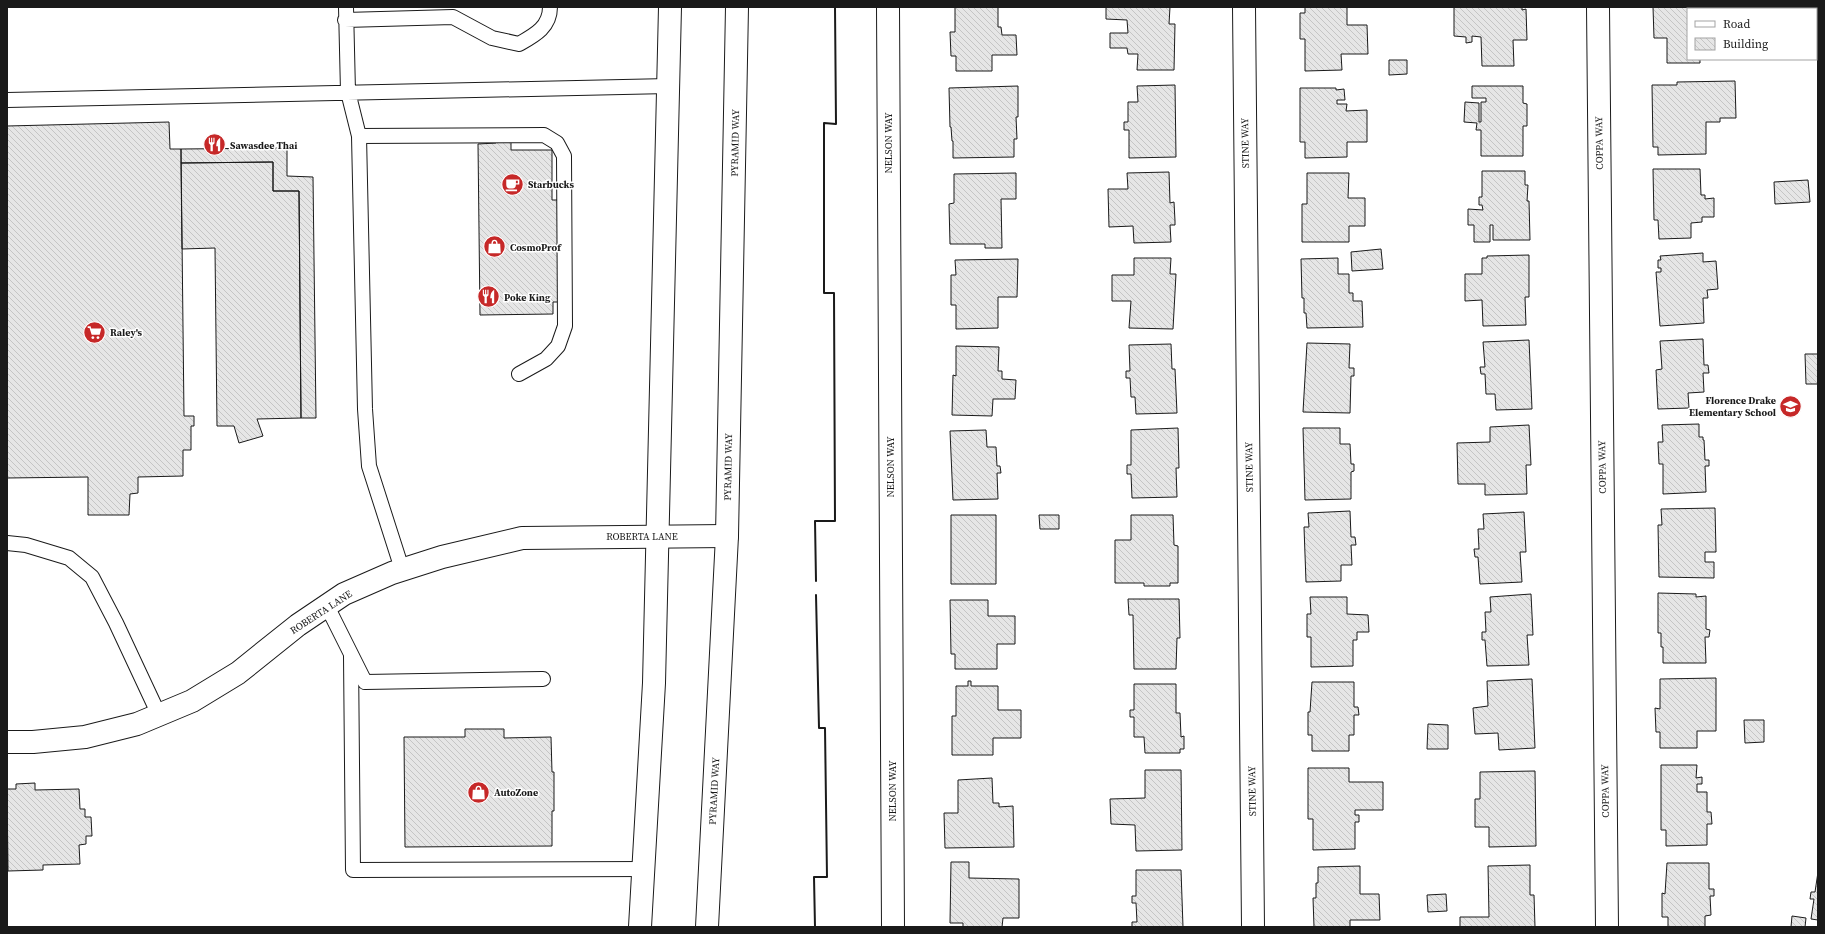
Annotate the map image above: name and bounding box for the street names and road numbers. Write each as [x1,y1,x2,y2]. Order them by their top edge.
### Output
street label: PYRAMID WAY [728,108,742,177]
street label: NELSON WAY [882,112,895,174]
street label: COPPA WAY [1592,115,1606,170]
street label: STINE WAY [1238,117,1252,168]
street label: PYRAMID WAY [721,432,735,501]
street label: NELSON WAY [884,436,897,498]
street label: COPPA WAY [1595,439,1609,494]
street label: STINE WAY [1242,441,1256,492]
street label: ROBERTA LANE [606,530,678,543]
street label: ROBERTA LANE [287,587,355,637]
street label: PYRAMID WAY [706,756,722,825]
street label: NELSON WAY [886,760,899,822]
street label: COPPA WAY [1598,763,1612,818]
street label: STINE WAY [1245,765,1259,816]

